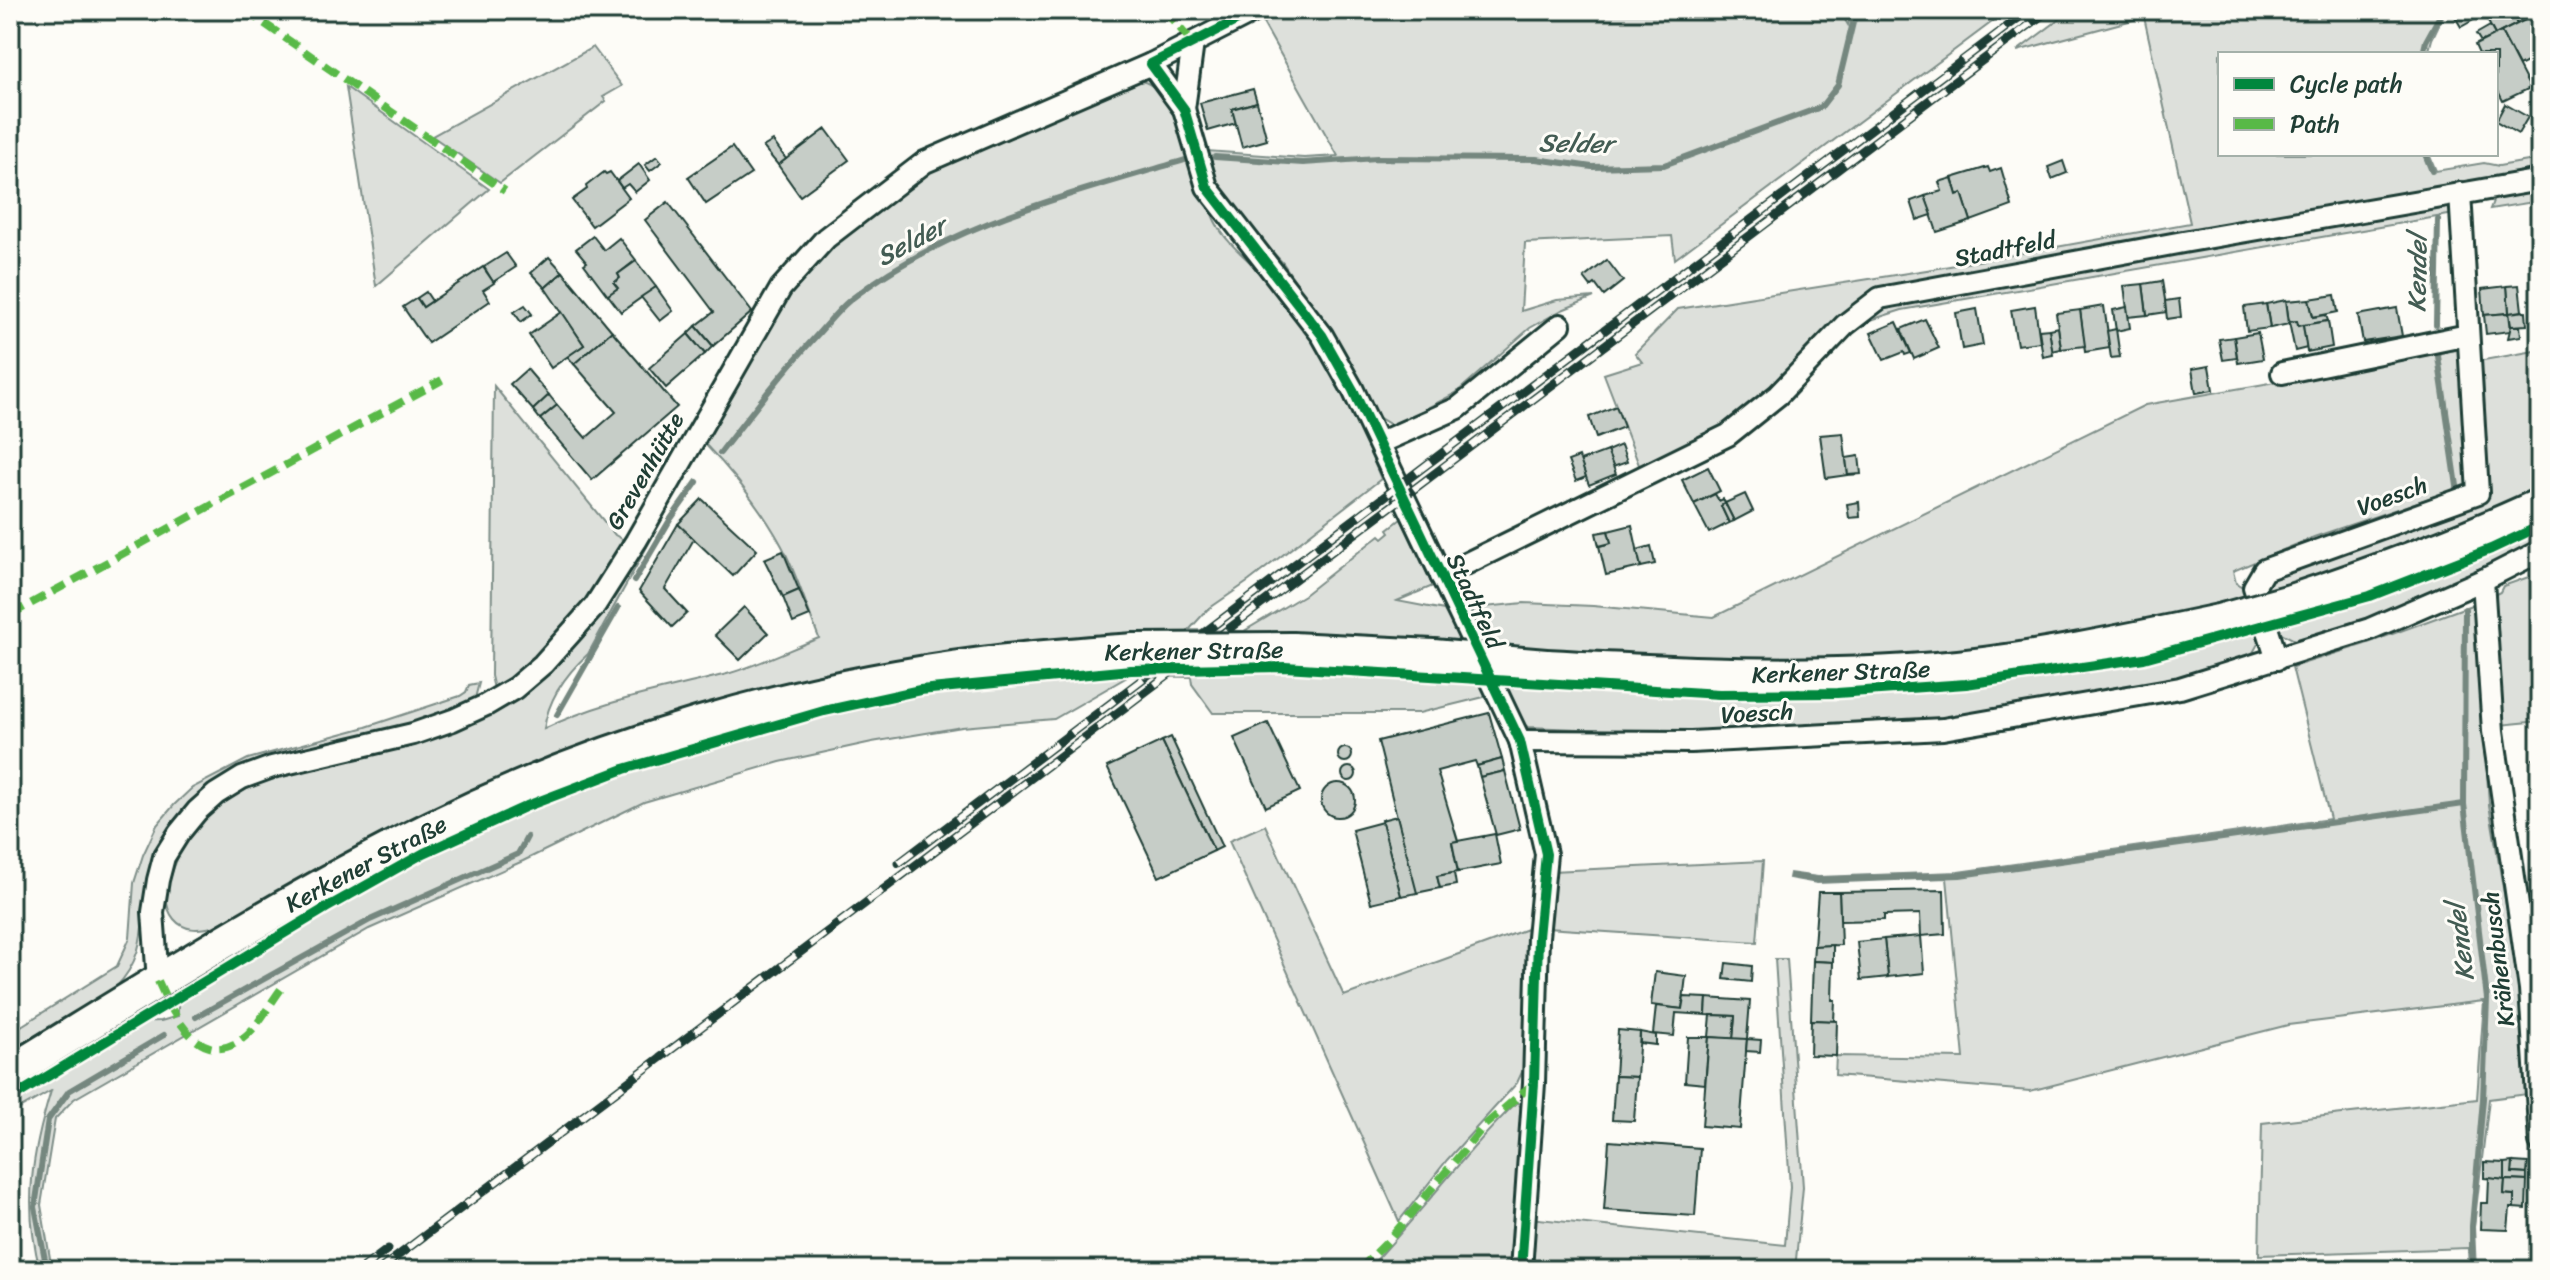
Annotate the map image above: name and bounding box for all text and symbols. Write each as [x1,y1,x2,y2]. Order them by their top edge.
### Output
legend [2218,52,2498,156]
text: Cycle path [2290,63,2403,105]
text: Path [2290,103,2340,145]
water label: Selder [1538,119,1618,167]
water label: Selder [867,201,959,279]
street label: Stadtfeld [1951,218,2061,279]
water label: Kendel [2393,228,2441,312]
street label: Grevenhütte [594,404,696,538]
street label: Voesch [2351,464,2433,528]
street label: Stadtfeld [1434,546,1516,657]
street label: Kerkener Straße [1104,628,1284,674]
street label: Kerkener Straße [1751,648,1931,696]
street label: Voesch [1720,690,1794,736]
street label: Kerkener Straße [277,803,455,925]
street label: Krähenbusch [2469,889,2527,1029]
water label: Kendel [2432,895,2488,983]

